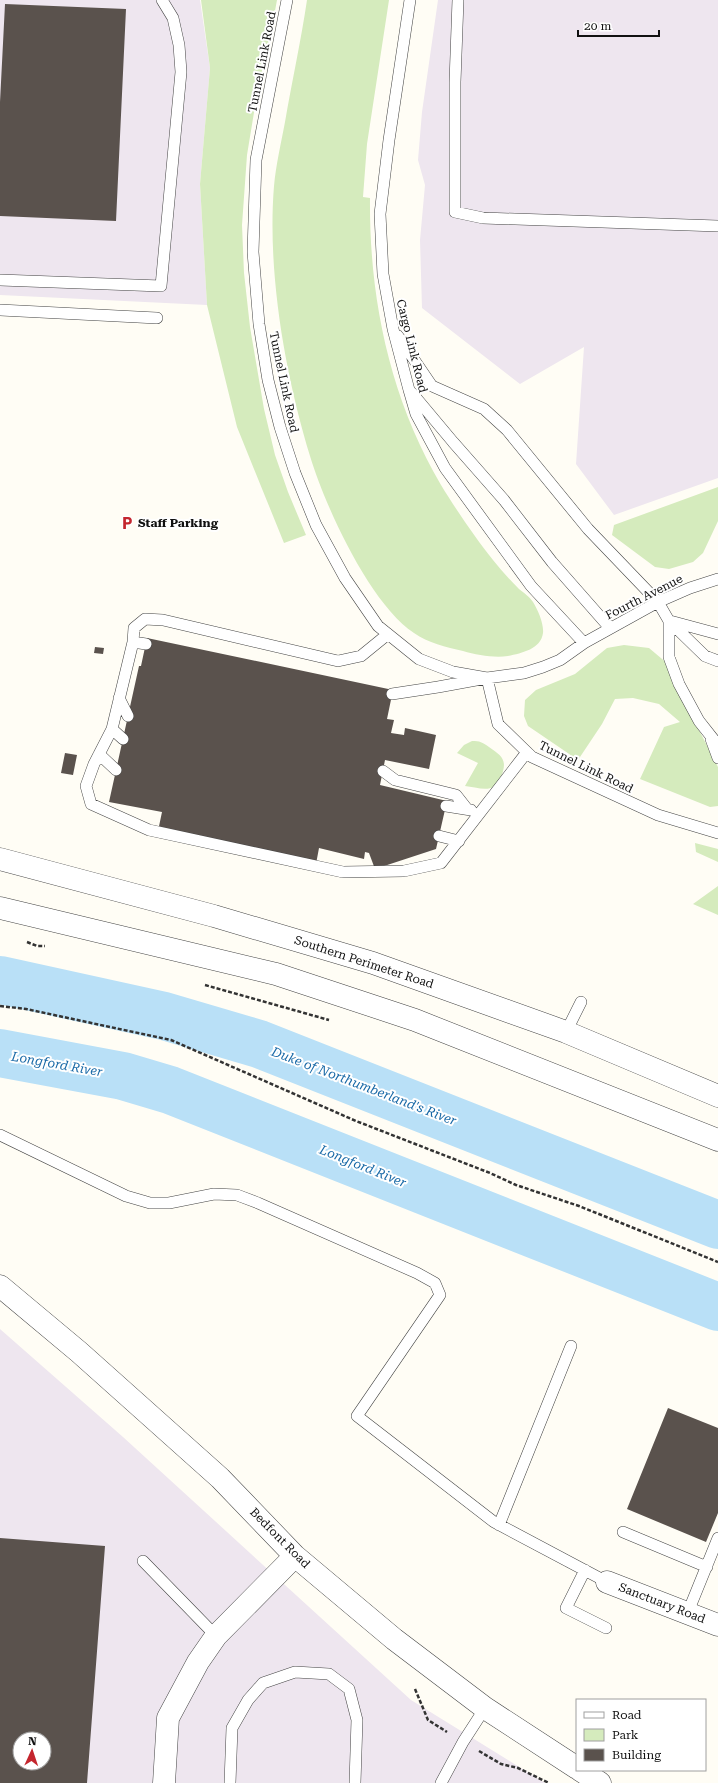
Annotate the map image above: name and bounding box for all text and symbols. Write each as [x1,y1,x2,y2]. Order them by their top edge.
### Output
street label: Tunnel Link Road [245,10,279,114]
scale bar [578,12,659,38]
text: 20 m [584,19,611,33]
street label: Cargo Link Road [394,298,430,394]
street label: Tunnel Link Road [266,330,302,434]
parking icon: Staff Parking [119,515,135,531]
place label: Staff Parking [138,516,219,530]
street label: Fourth Avenue [603,571,685,623]
street label: Tunnel Link Road [537,738,636,796]
street label: Southern Perimeter Road [293,933,436,991]
water label: Duke of Northumberland's River [268,1043,459,1128]
water label: Longford River [9,1048,104,1079]
water label: Longford River [317,1141,409,1190]
street label: Bedfont Road [247,1505,313,1571]
street label: Sanctuary Road [617,1580,708,1626]
legend [576,1699,706,1771]
text: Road [612,1708,642,1722]
text: Park [612,1728,639,1742]
north arrow [12,1731,52,1771]
text: N [28,1735,38,1748]
text: Building [612,1748,661,1762]

